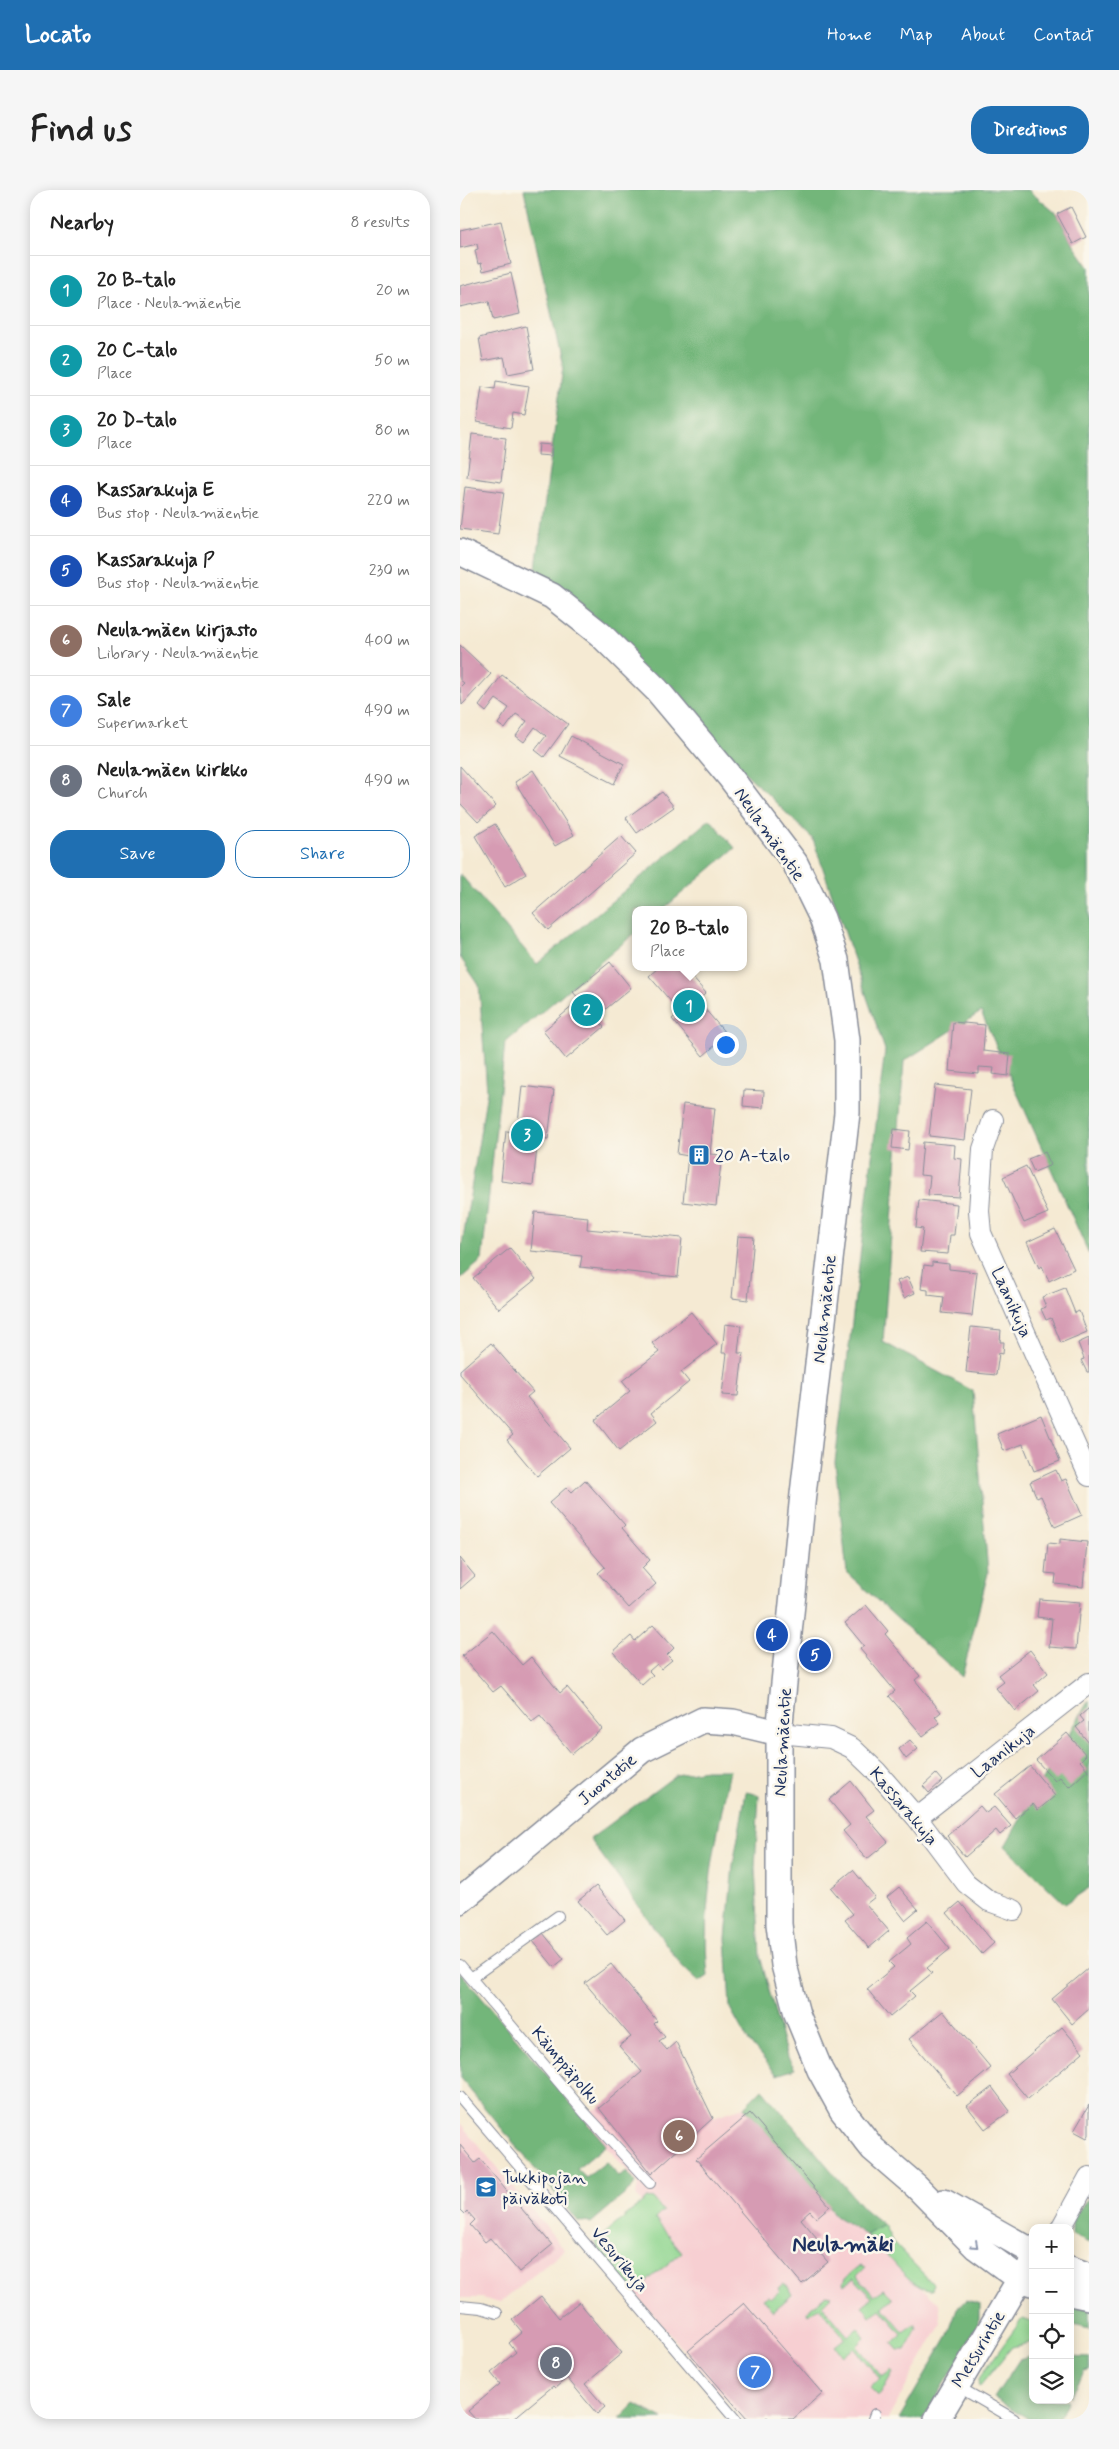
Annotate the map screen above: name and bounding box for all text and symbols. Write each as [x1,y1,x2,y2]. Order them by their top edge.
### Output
text: Locato [25,20,91,51]
text: Home [827,23,872,47]
text: Map [900,23,933,47]
text: About [961,23,1005,47]
text: Contact [1033,23,1094,47]
button: Directions [971,106,1089,154]
text: Find us [30,107,132,153]
text: Nearby [50,209,114,237]
text: 8 results [350,212,410,233]
text: 20 B-talo [97,268,176,293]
text: 1 [62,280,70,301]
text: 20 m [376,280,410,301]
text: Place · Neulamäentie [97,293,241,314]
text: 20 C-talo [97,338,177,363]
text: 2 [62,350,70,371]
text: 50 m [374,350,410,371]
text: Place [97,363,132,384]
text: 20 D-talo [97,408,177,433]
text: 3 [62,420,70,441]
text: 80 m [375,420,410,441]
text: Place [97,433,132,454]
text: Kassarakuja E [97,478,214,503]
text: 4 [61,490,71,511]
text: 220 m [367,490,410,511]
text: Bus stop · Neulamäentie [97,503,259,524]
text: Kassarakuja P [97,548,214,573]
text: 5 [61,560,71,581]
text: 230 m [369,560,410,581]
text: Bus stop · Neulamäentie [97,573,259,594]
text: Neulamäen kirjasto [97,618,257,643]
text: 6 [62,630,70,651]
text: 400 m [365,630,410,651]
text: Library · Neulamäentie [97,643,259,664]
text: Sale [97,688,131,713]
text: 7 [61,700,71,721]
text: 490 m [364,700,410,721]
text: Supermarket [97,713,188,734]
text: Neulamäen kirkko [97,758,248,783]
text: 8 [61,770,71,791]
text: 490 m [364,770,410,791]
text: Church [97,783,148,804]
street label: Neulamäentie [728,783,810,886]
button: Save [50,830,225,878]
button: Share [235,830,410,878]
popup [632,906,747,971]
text: 20 B-talo [650,916,729,941]
text: Place [650,941,685,962]
pin: 1 [673,987,705,1025]
pin: 2 [571,991,603,1029]
your location [713,1032,739,1058]
pin: 3 [511,1116,543,1154]
building icon: 20 A-talo [687,1143,711,1167]
place label: 20 A-talo [715,1144,790,1168]
street label: Neulamäentie [807,1254,843,1365]
street label: Laanikuja [985,1263,1037,1342]
pin: 4 [756,1616,788,1654]
pin: 5 [799,1636,831,1674]
street label: Neulamäentie [768,1687,798,1797]
street label: Laanikuja [967,1719,1041,1784]
street label: Juontotie [573,1748,642,1811]
street label: Kassarakuja [863,1762,943,1851]
street label: Kämppäpolku [525,2022,605,2110]
pin: 6 [663,2117,695,2155]
place label: Tukkipojan päiväkoti [502,2166,586,2211]
school or university icon: Tukkipojan päiväkoti [474,2175,498,2199]
street label: Vesurikuja [585,2222,654,2297]
map controls [1029,2224,1074,2404]
button: + [1029,2224,1074,2269]
district label: Neulamäki [792,2231,894,2259]
one-way arrow [969,2240,978,2249]
button: − [1029,2269,1074,2314]
street label: Metsurintie [946,2306,1011,2393]
button: locate [1029,2314,1074,2359]
pin: 8 [540,2344,572,2382]
pin: 7 [739,2353,771,2391]
button: layers [1029,2359,1074,2404]

